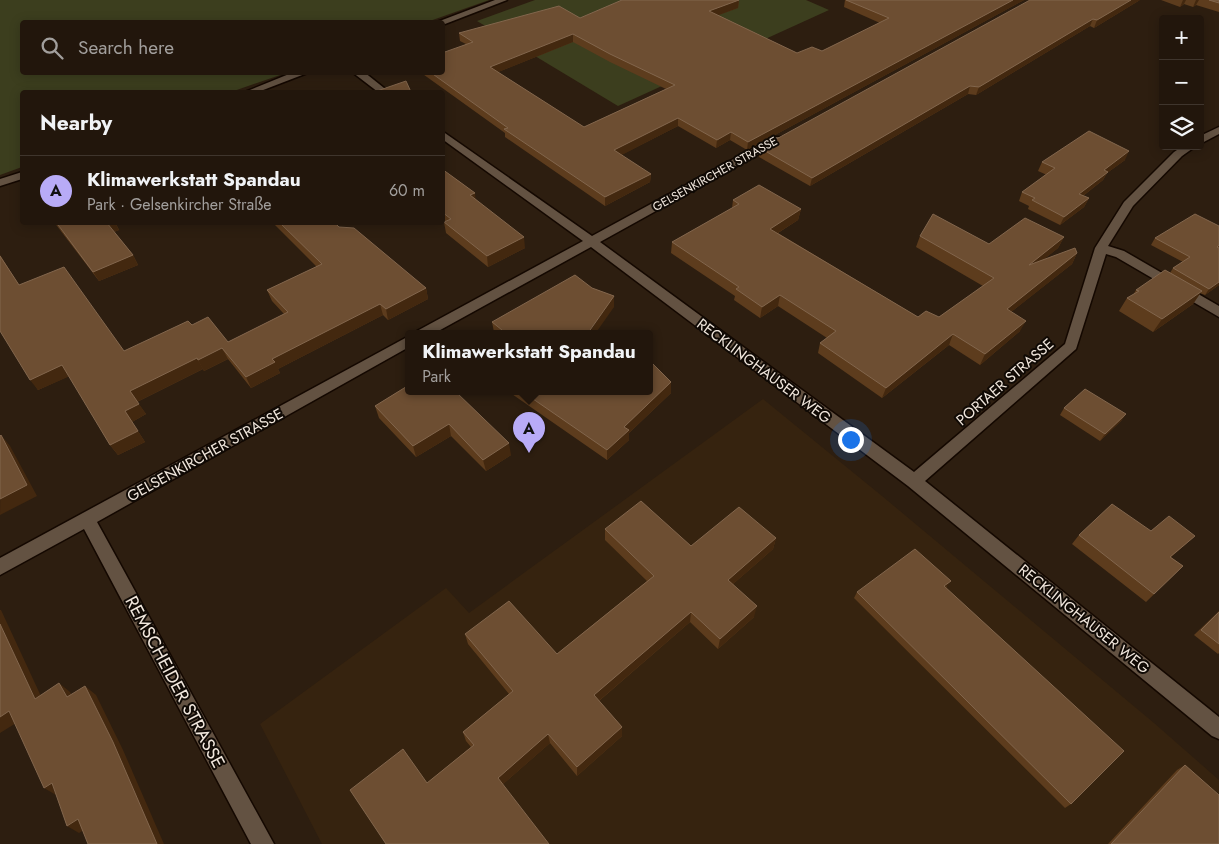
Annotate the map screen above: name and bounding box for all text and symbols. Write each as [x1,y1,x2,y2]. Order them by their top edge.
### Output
map controls [1159,15,1204,150]
button: + [1159,15,1204,60]
search box [20,20,445,75]
icon: search [38,34,66,62]
text: Search here [78,34,174,61]
button: − [1159,60,1204,105]
button: layers [1159,105,1204,150]
text: Nearby [40,108,112,138]
street label: GELSENKIRCHER STRASSE [649,132,781,216]
text: Klimawerkstatt Spandau [87,166,301,193]
text: A [50,179,62,202]
text: 60 m [389,179,425,202]
text: Park · Gelsenkircher Straße [87,193,271,216]
street label: RECKLINGHAUSER WEG [692,313,836,429]
popup [405,330,653,395]
street label: PORTAER STRASSE [951,333,1059,431]
text: Klimawerkstatt Spandau [422,338,636,365]
text: Park [422,365,451,388]
street label: GELSENKIRCHER STRASSE [123,403,287,507]
pin: A [513,412,545,453]
your location [838,427,864,453]
street label: RECKLINGHAUSER WEG [1014,559,1154,679]
street label: REMSCHEIDER STRASSE [119,591,231,773]

